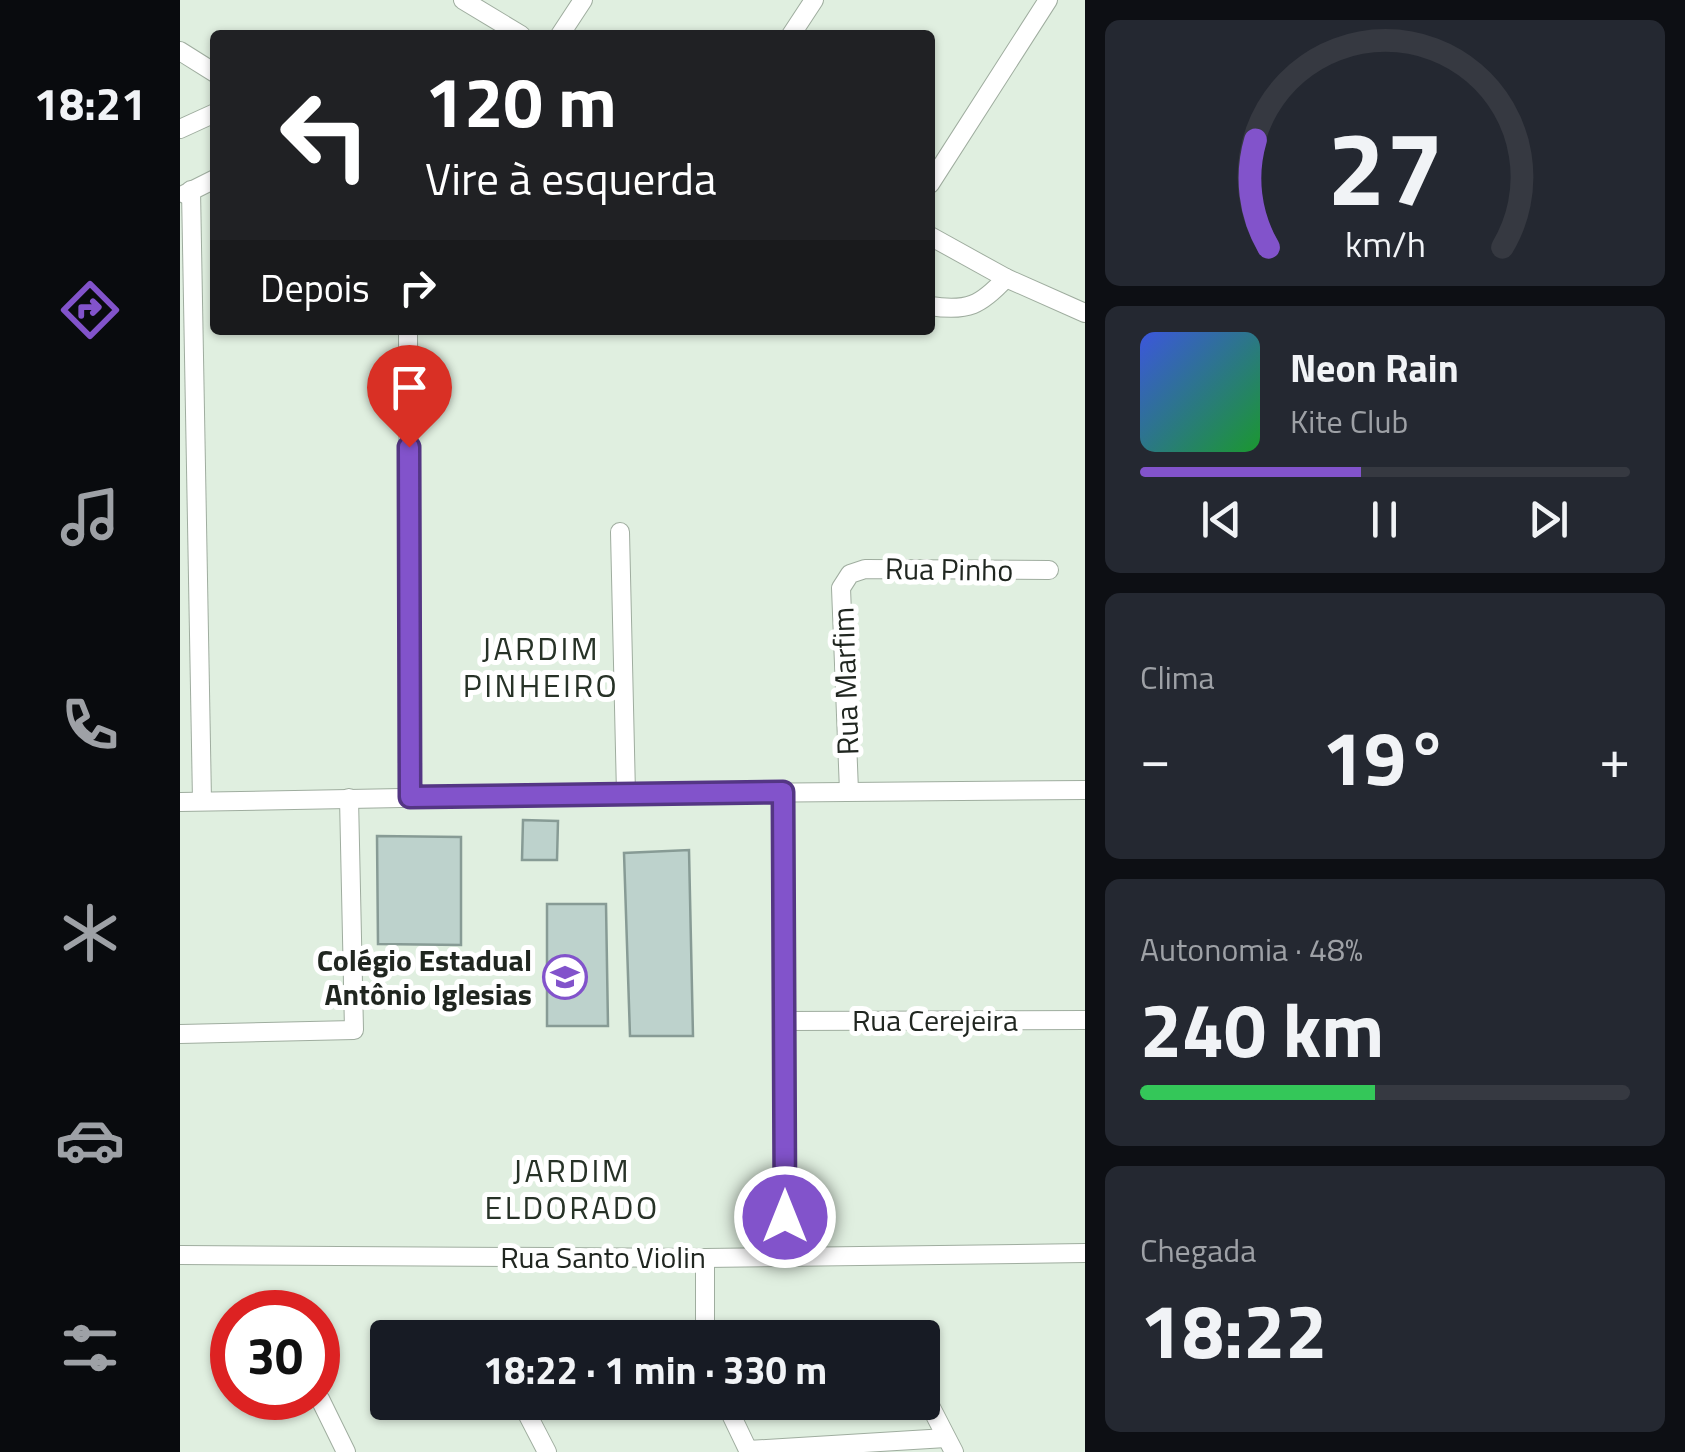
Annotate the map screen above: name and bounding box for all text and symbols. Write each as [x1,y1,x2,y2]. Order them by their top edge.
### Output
text: 120 m [425,48,617,154]
text: 18:21 [34,69,146,137]
icon: left [260,70,390,200]
text: 27 [1327,87,1443,245]
text: Vire à esquerda [425,144,717,212]
text: km/h [1345,216,1425,271]
text: Depois [260,259,370,317]
icon: right [390,260,445,315]
icon: directions [55,275,125,345]
text: Neon Rain [1290,339,1459,397]
pin [367,345,452,448]
icon: arrive [382,360,437,415]
text: Kite Club [1290,397,1408,445]
icon: music [55,482,125,552]
icon: previous [1194,492,1249,547]
icon: pause [1357,492,1412,547]
icon: next [1521,492,1576,547]
street label: Rua Pinho [884,545,1014,593]
street label: Rua Marfim [819,606,871,756]
district label: JARDIM PINHEIRO [463,624,619,709]
text: Clima [1140,653,1215,701]
icon: phone [55,690,125,760]
text: 19° [1322,700,1448,814]
text: − [1140,716,1171,799]
text: + [1599,716,1630,799]
icon: climate [55,898,125,968]
text: Autonomia · 48% [1140,925,1363,973]
place label: Colégio Estadual Antônio Iglesias [317,937,532,1017]
school or university icon: Colégio Estadual Antônio Iglesias [542,954,588,1000]
text: 240 km [1140,972,1384,1086]
street label: Rua Cerejeira [852,997,1018,1043]
icon: car [55,1105,125,1175]
district label: JARDIM ELDORADO [484,1146,660,1231]
position arrow [733,1165,837,1269]
text: Chegada [1140,1226,1256,1274]
street label: Rua Santo Violin [500,1234,706,1280]
text: 18:22 [1140,1273,1327,1387]
speed limit sign: 30 [210,1290,340,1420]
icon: filters [55,1313,125,1383]
text: 18:22 · 1 min · 330 m [483,1341,827,1399]

